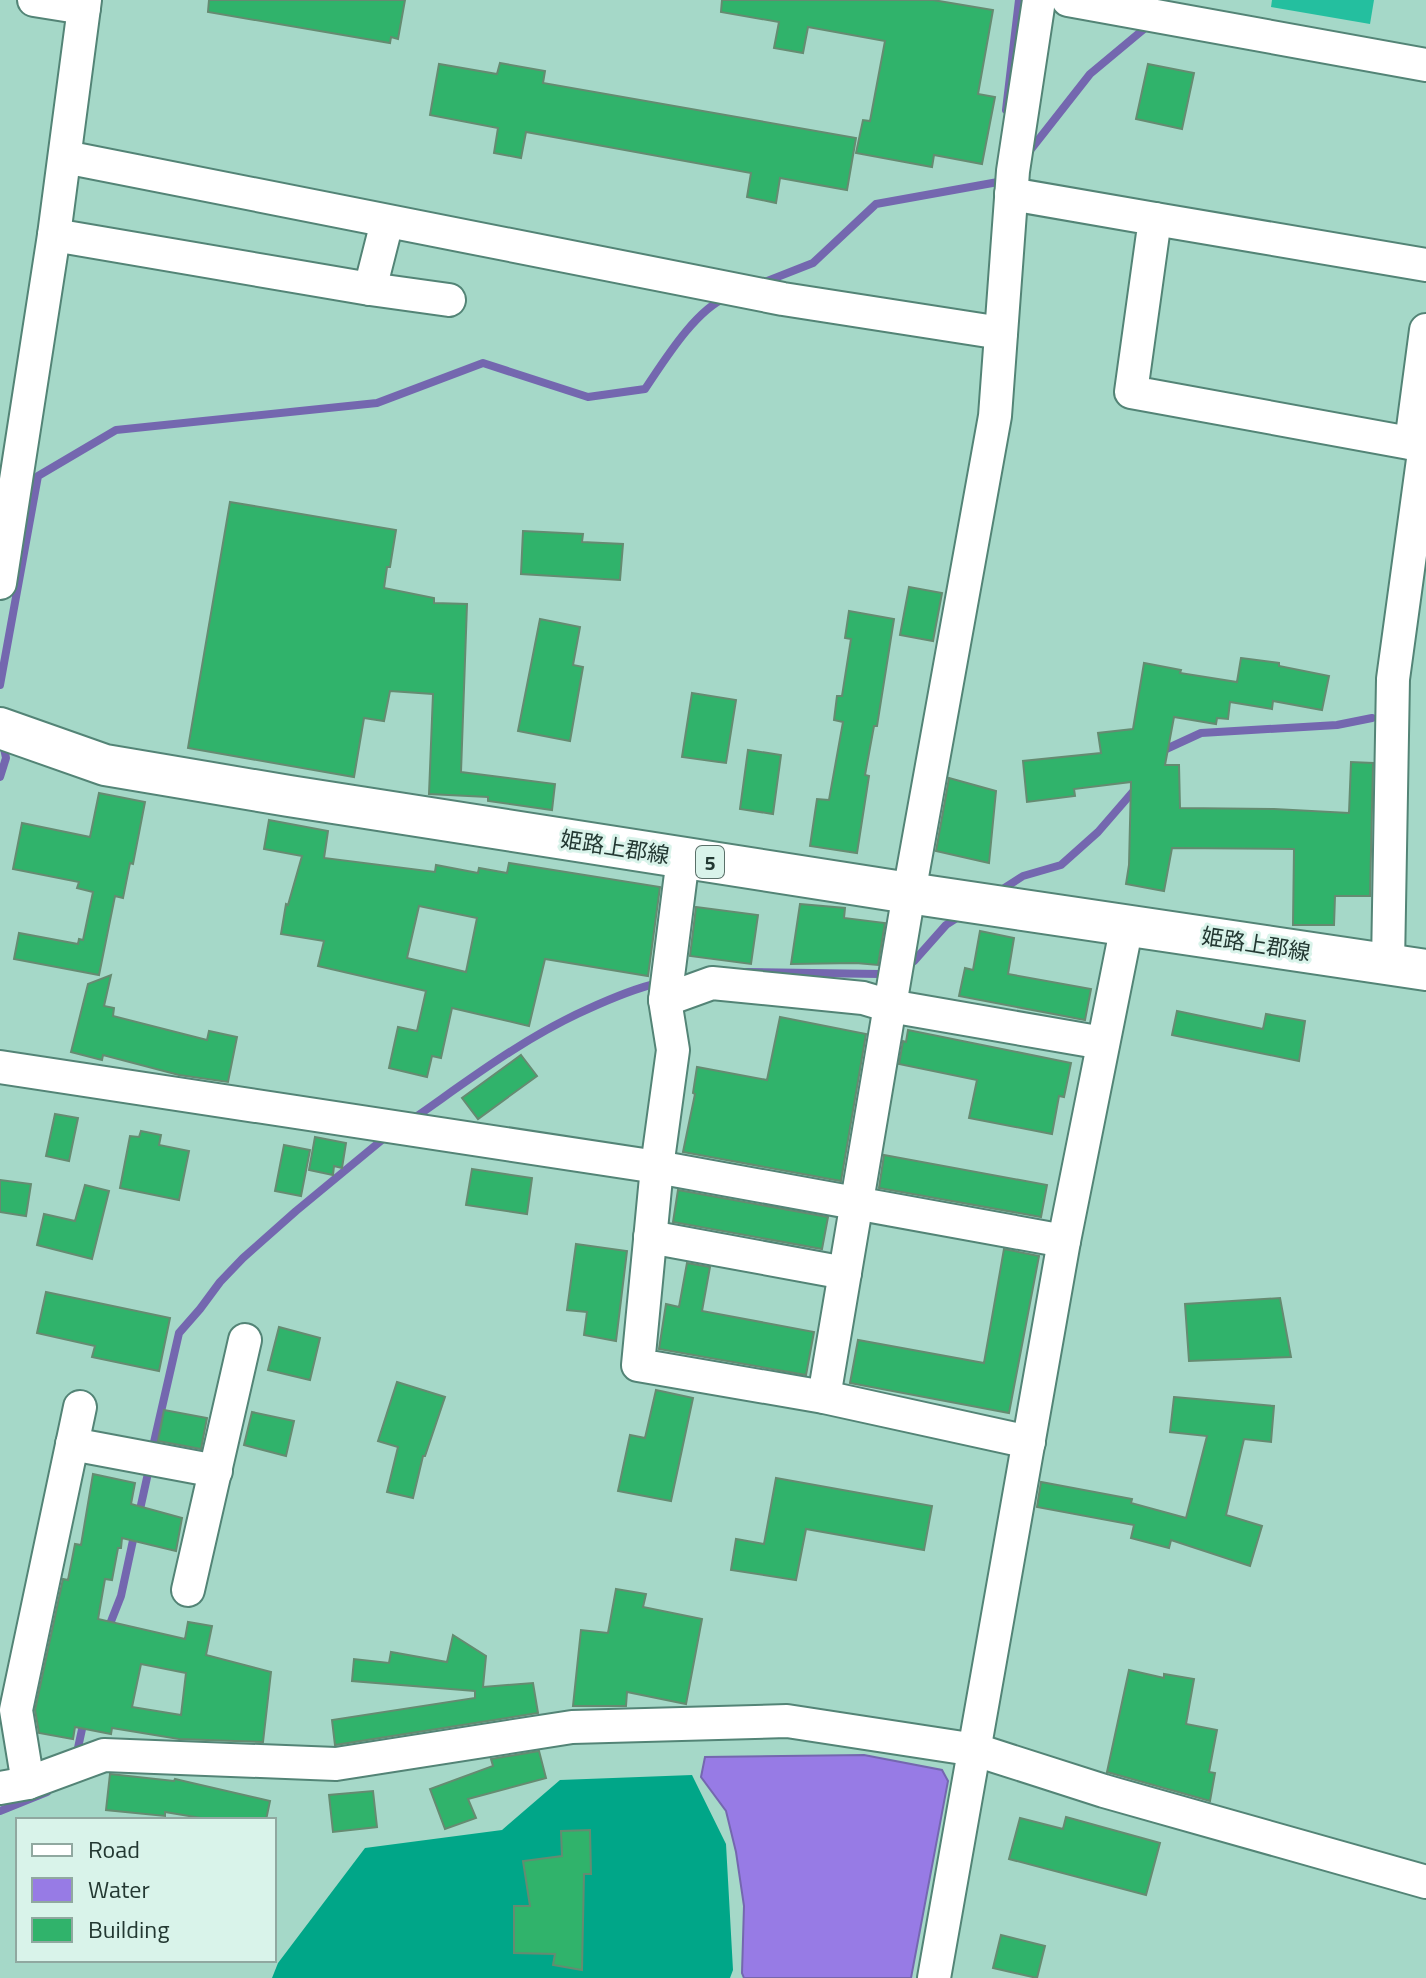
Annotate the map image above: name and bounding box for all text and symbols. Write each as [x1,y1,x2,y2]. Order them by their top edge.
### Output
street label: 姫路上郡線 [558,822,672,872]
road number: 5 [696,846,724,878]
street label: 姫路上郡線 [1199,919,1313,969]
legend [16,1818,276,1962]
text: Road [88,1831,140,1867]
text: Water [88,1871,150,1907]
text: Building [88,1911,170,1947]

